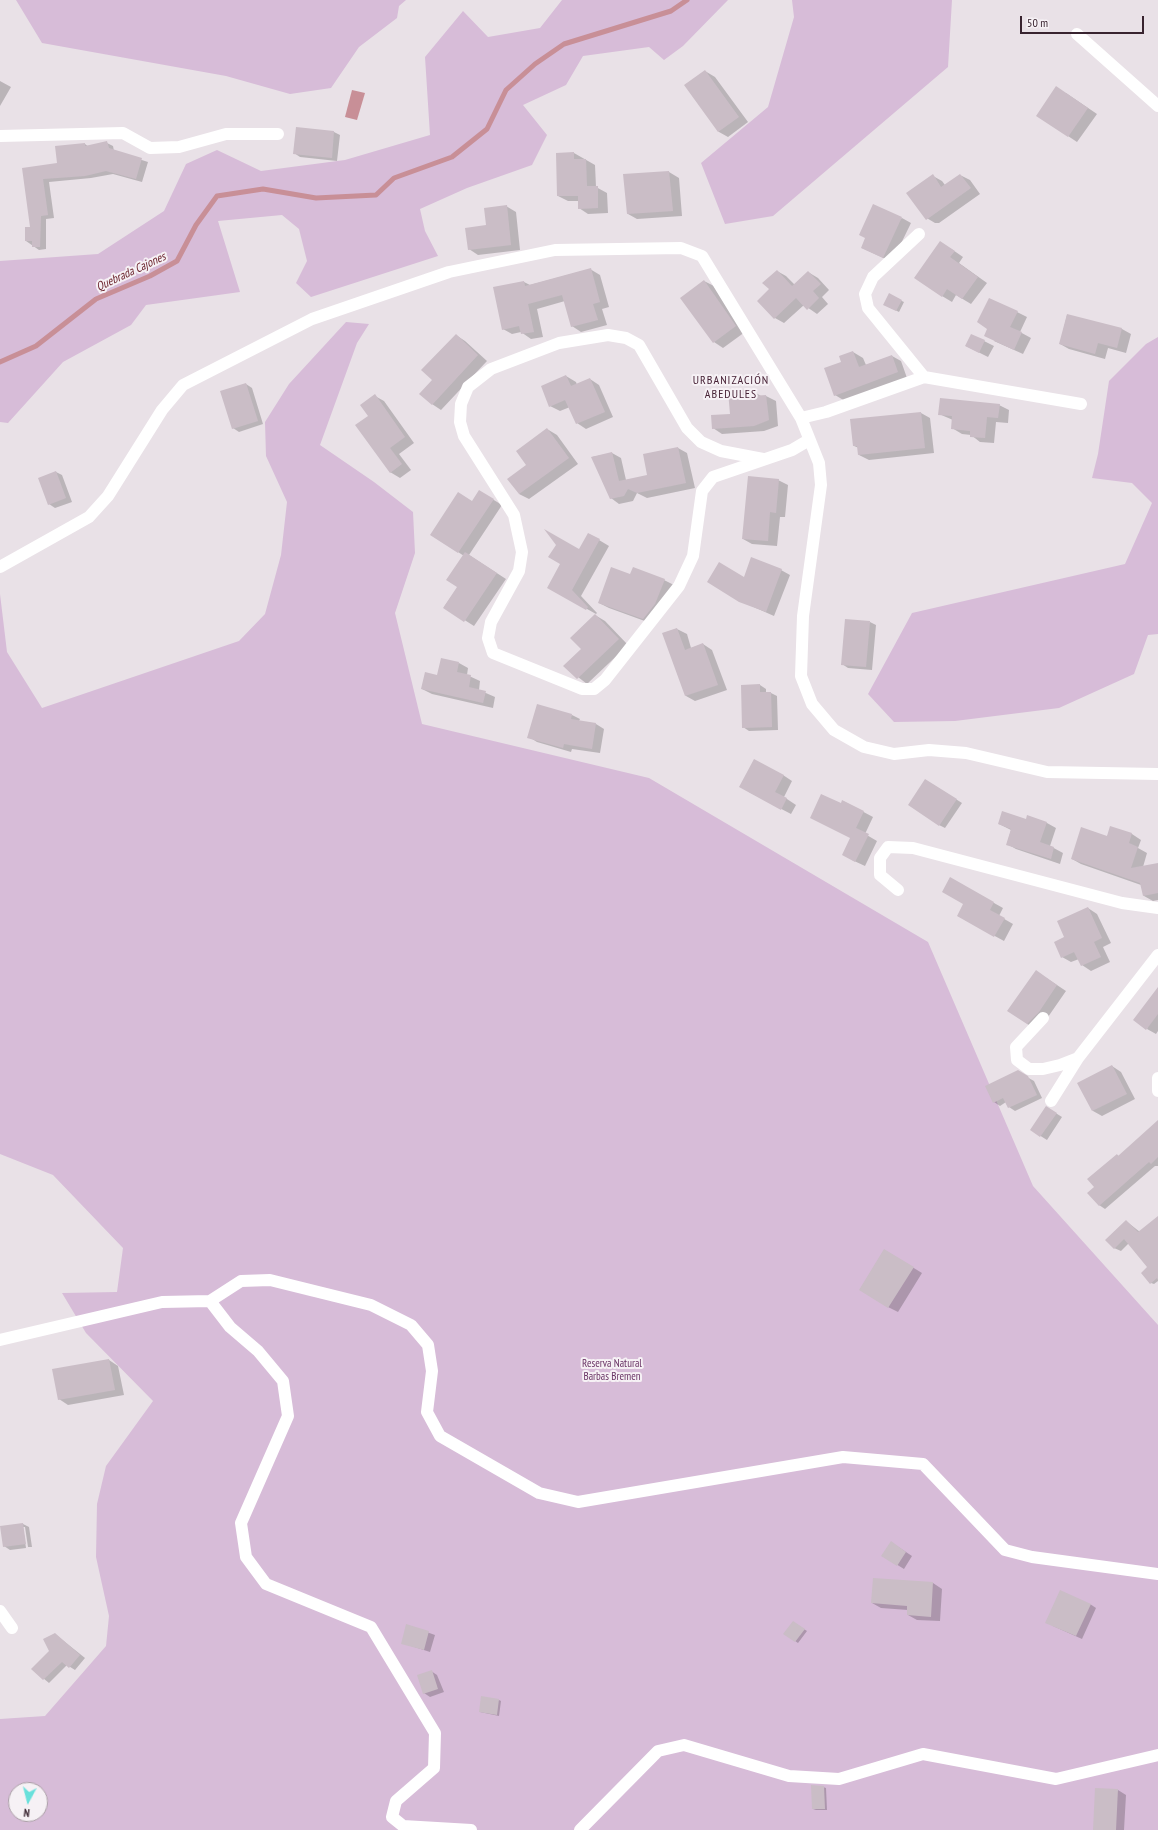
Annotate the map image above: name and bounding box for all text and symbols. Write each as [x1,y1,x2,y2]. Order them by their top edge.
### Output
scale bar [1022,8,1146,34]
text: 50 m [1027,15,1048,30]
water label: Quebrada Cajones [94,250,168,294]
district label: URBANIZACIÓN ABEDULES [693,374,769,402]
park label: Reserva Natural Barbas Bremen [582,1357,642,1383]
north arrow [8,1782,48,1822]
text: N [23,1806,30,1820]

